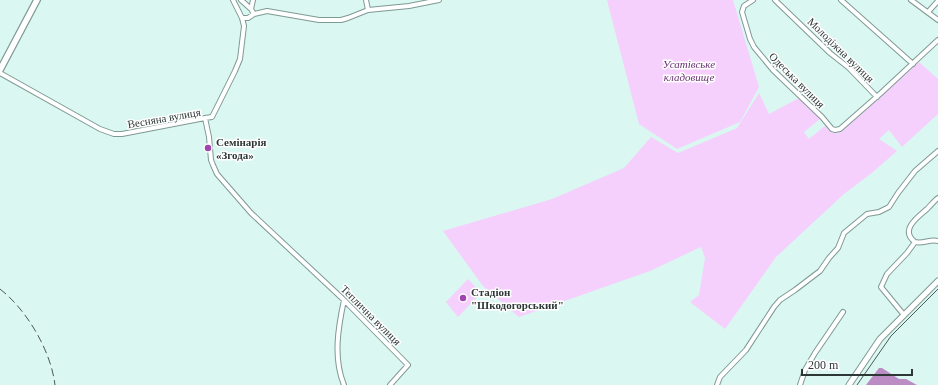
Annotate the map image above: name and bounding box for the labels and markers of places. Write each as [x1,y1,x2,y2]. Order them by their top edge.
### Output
place label: Семінарія «Згода» [216,136,267,161]
marker: Семінарія «Згода» [203,143,213,153]
place label: Стадіон "Шкодогорський" [471,286,564,311]
marker: Стадіон "Шкодогорський" [458,293,468,303]

